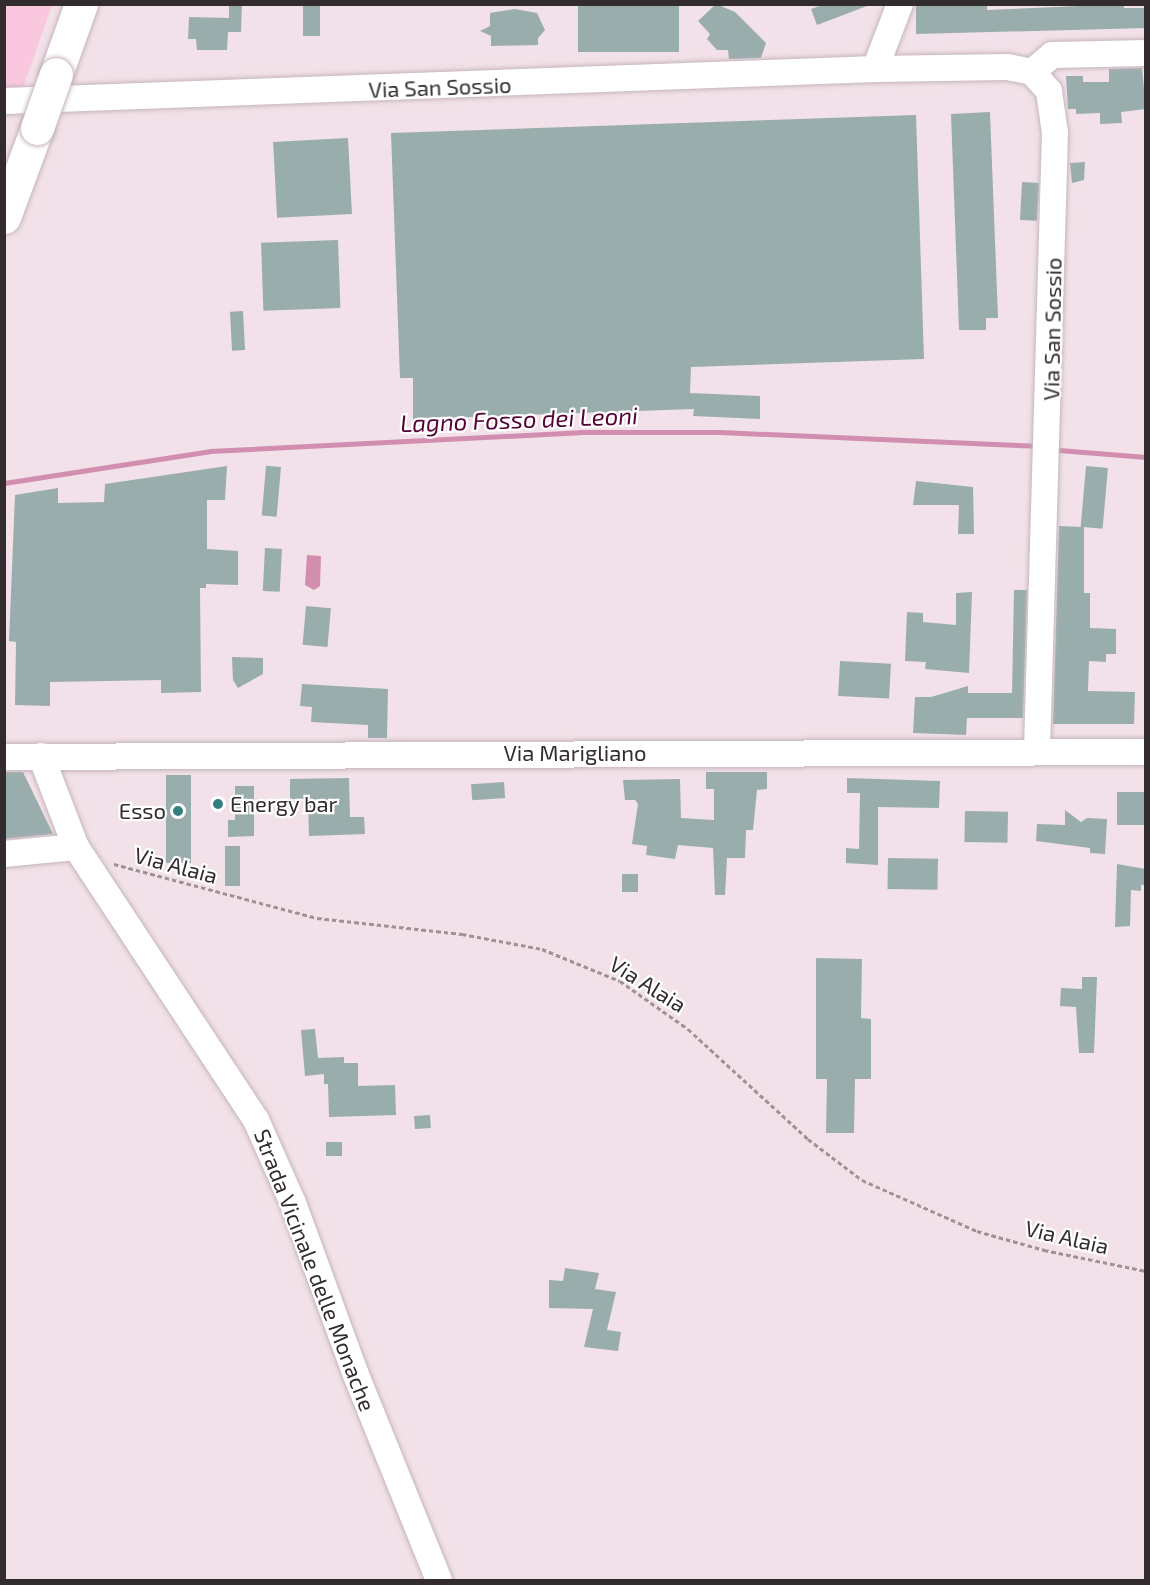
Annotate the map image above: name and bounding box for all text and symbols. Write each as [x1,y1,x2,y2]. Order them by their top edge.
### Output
street label: Via San Sossio [368,71,512,103]
street label: Via San Sossio [1038,257,1066,401]
water label: Lagno Fosso dei Leoni [400,400,638,438]
street label: Via Marigliano [503,740,647,766]
place label: Energy bar [230,791,338,817]
marker: Energy bar [211,797,225,811]
place label: Esso [119,798,166,824]
marker: Esso [171,804,185,818]
street label: Via Alaia [131,841,221,889]
street label: Via Alaia [605,950,691,1018]
street label: Strada Vicinale delle Monache [249,1125,381,1415]
street label: Via Alaia [1022,1215,1112,1259]

